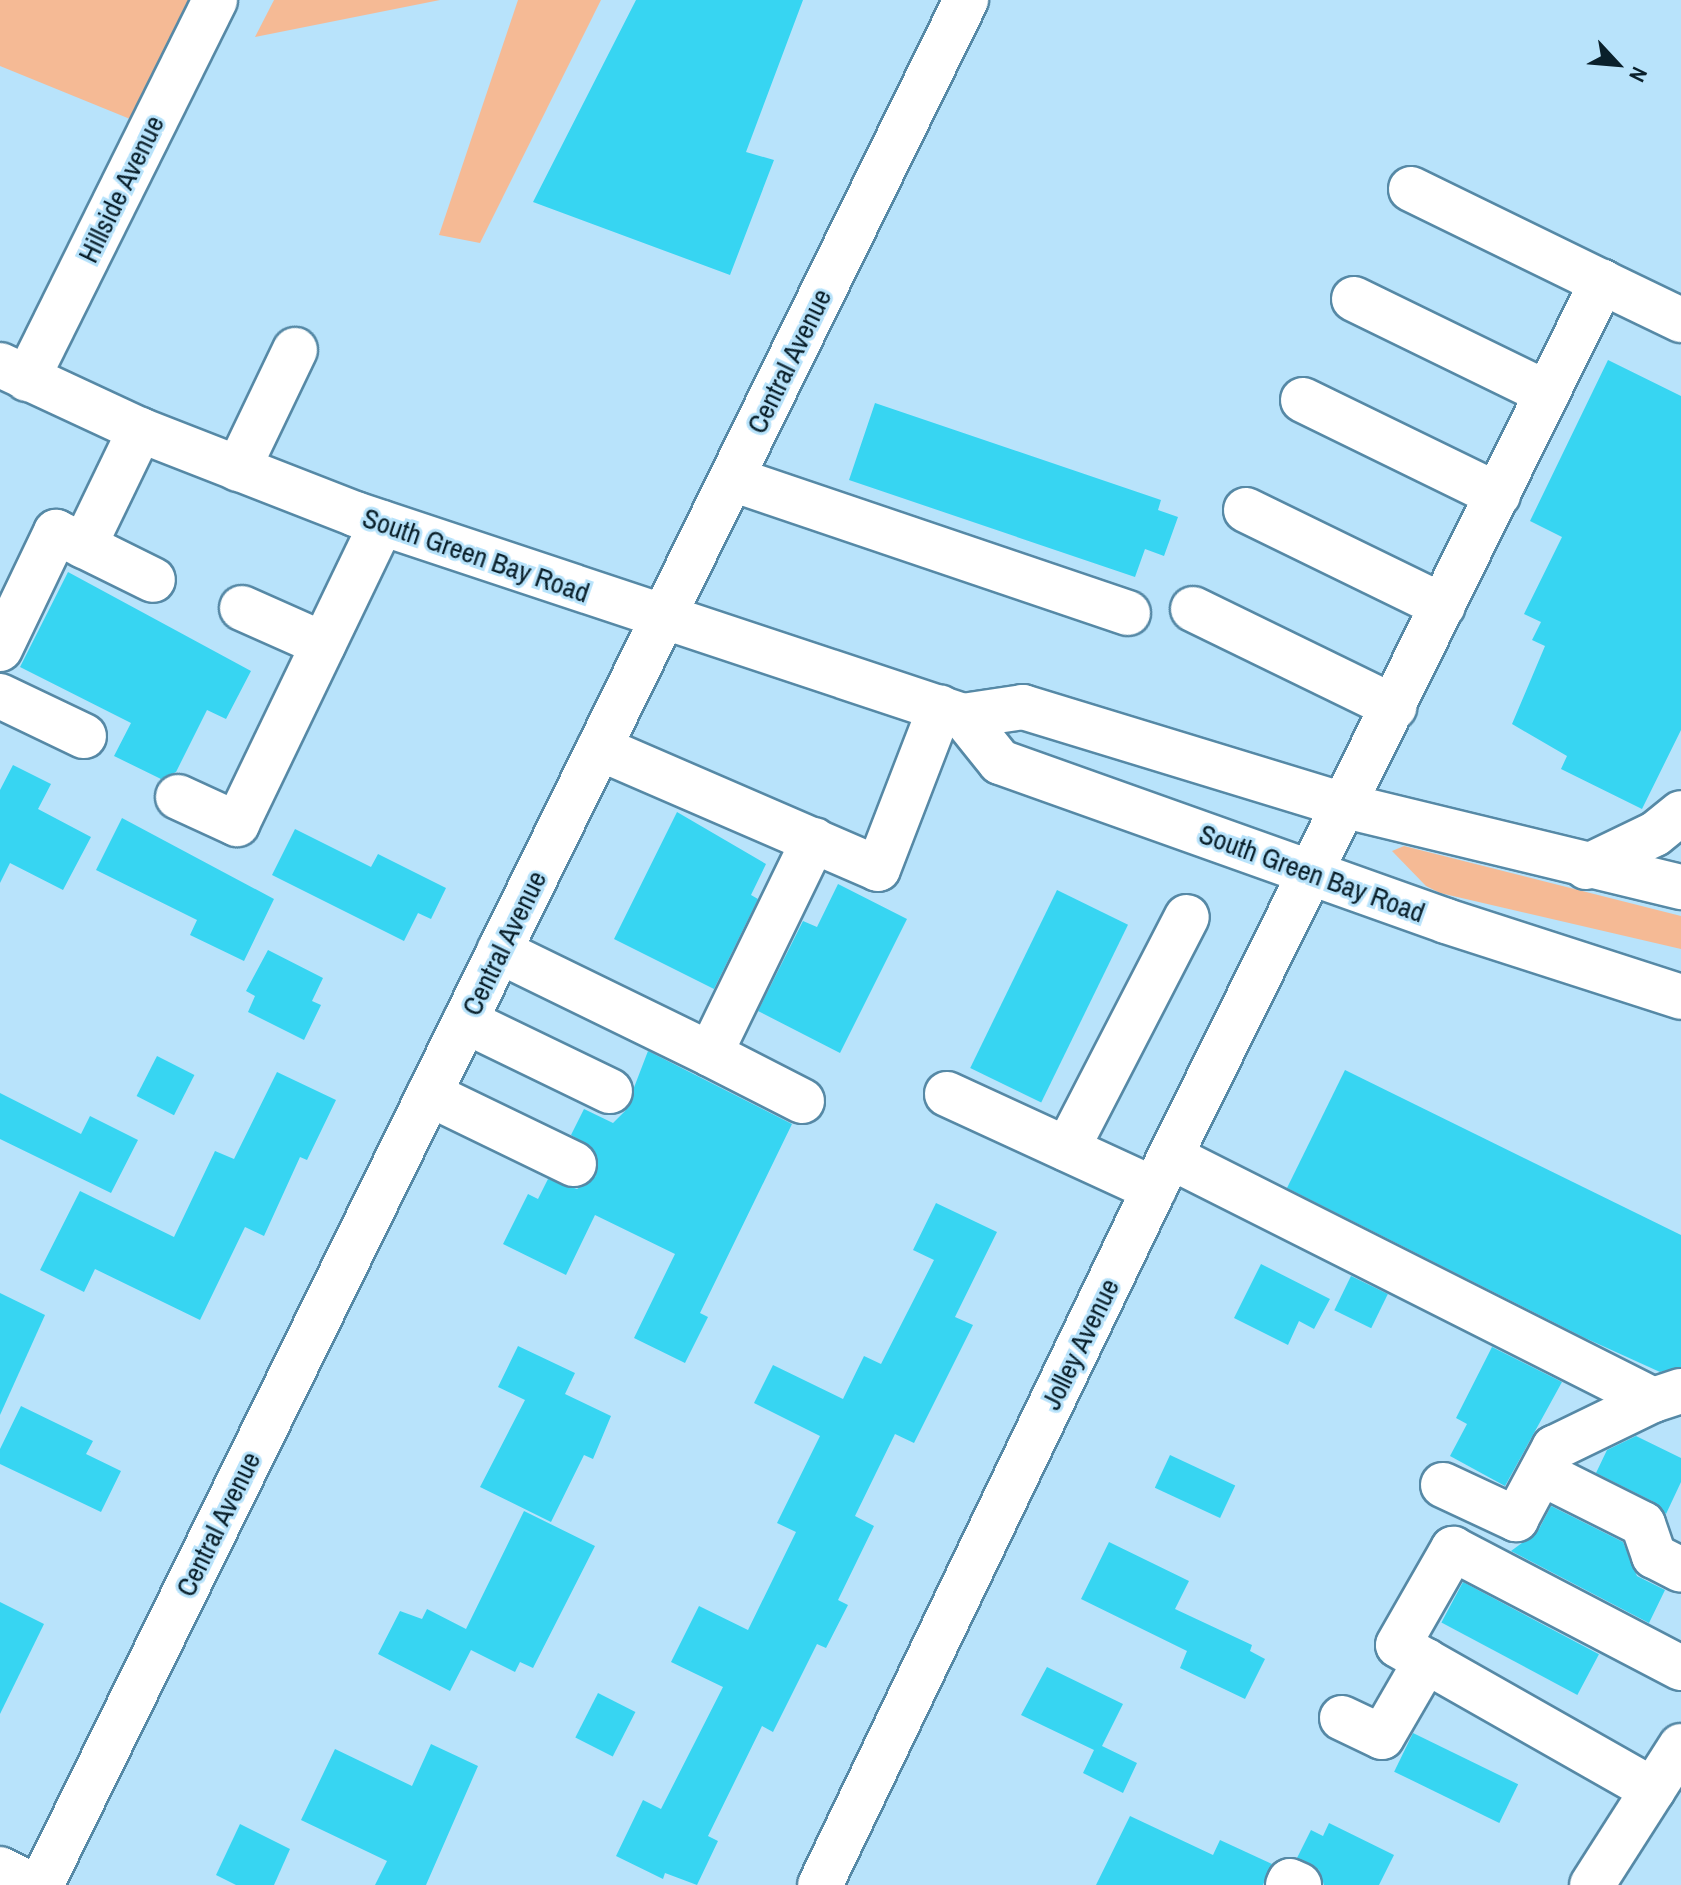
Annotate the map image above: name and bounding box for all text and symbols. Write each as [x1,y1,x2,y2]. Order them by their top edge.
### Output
north arrow [1577,24,1657,104]
text: N [1622,62,1655,87]
street label: Hillside Avenue [71,110,171,268]
street label: Central Avenue [739,283,839,439]
street label: South Green Bay Road [358,500,594,610]
street label: South Green Bay Road [1195,817,1429,929]
street label: Central Avenue [454,865,554,1021]
street label: Jolley Avenue [1034,1273,1126,1415]
street label: Central Avenue [168,1446,268,1602]

